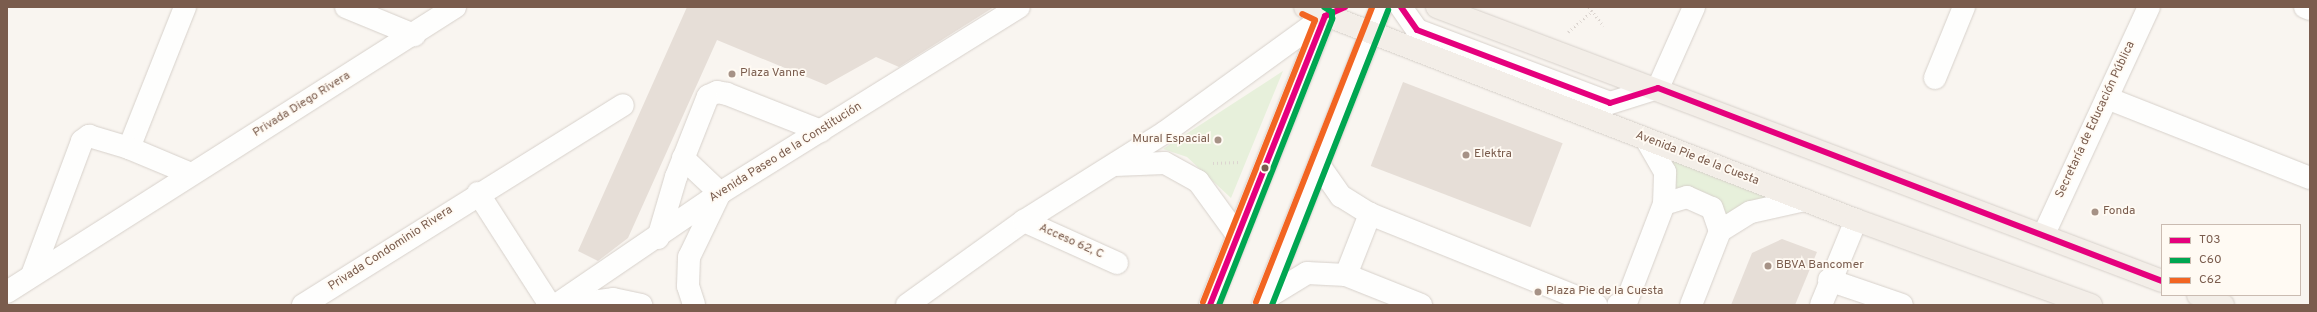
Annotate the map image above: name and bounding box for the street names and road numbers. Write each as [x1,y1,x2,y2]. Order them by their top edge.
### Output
street label: Secretaría de Educación Pública [2053,39,2139,201]
street label: Privada Diego Rivera [251,69,353,141]
street label: Avenida Paseo de la Constitución [707,100,865,206]
street label: Avenida Pie de la Cuesta [1633,129,1761,189]
street label: Privada Condominio Rivera [326,203,456,295]
street label: Acceso 62, C [1036,221,1106,263]

